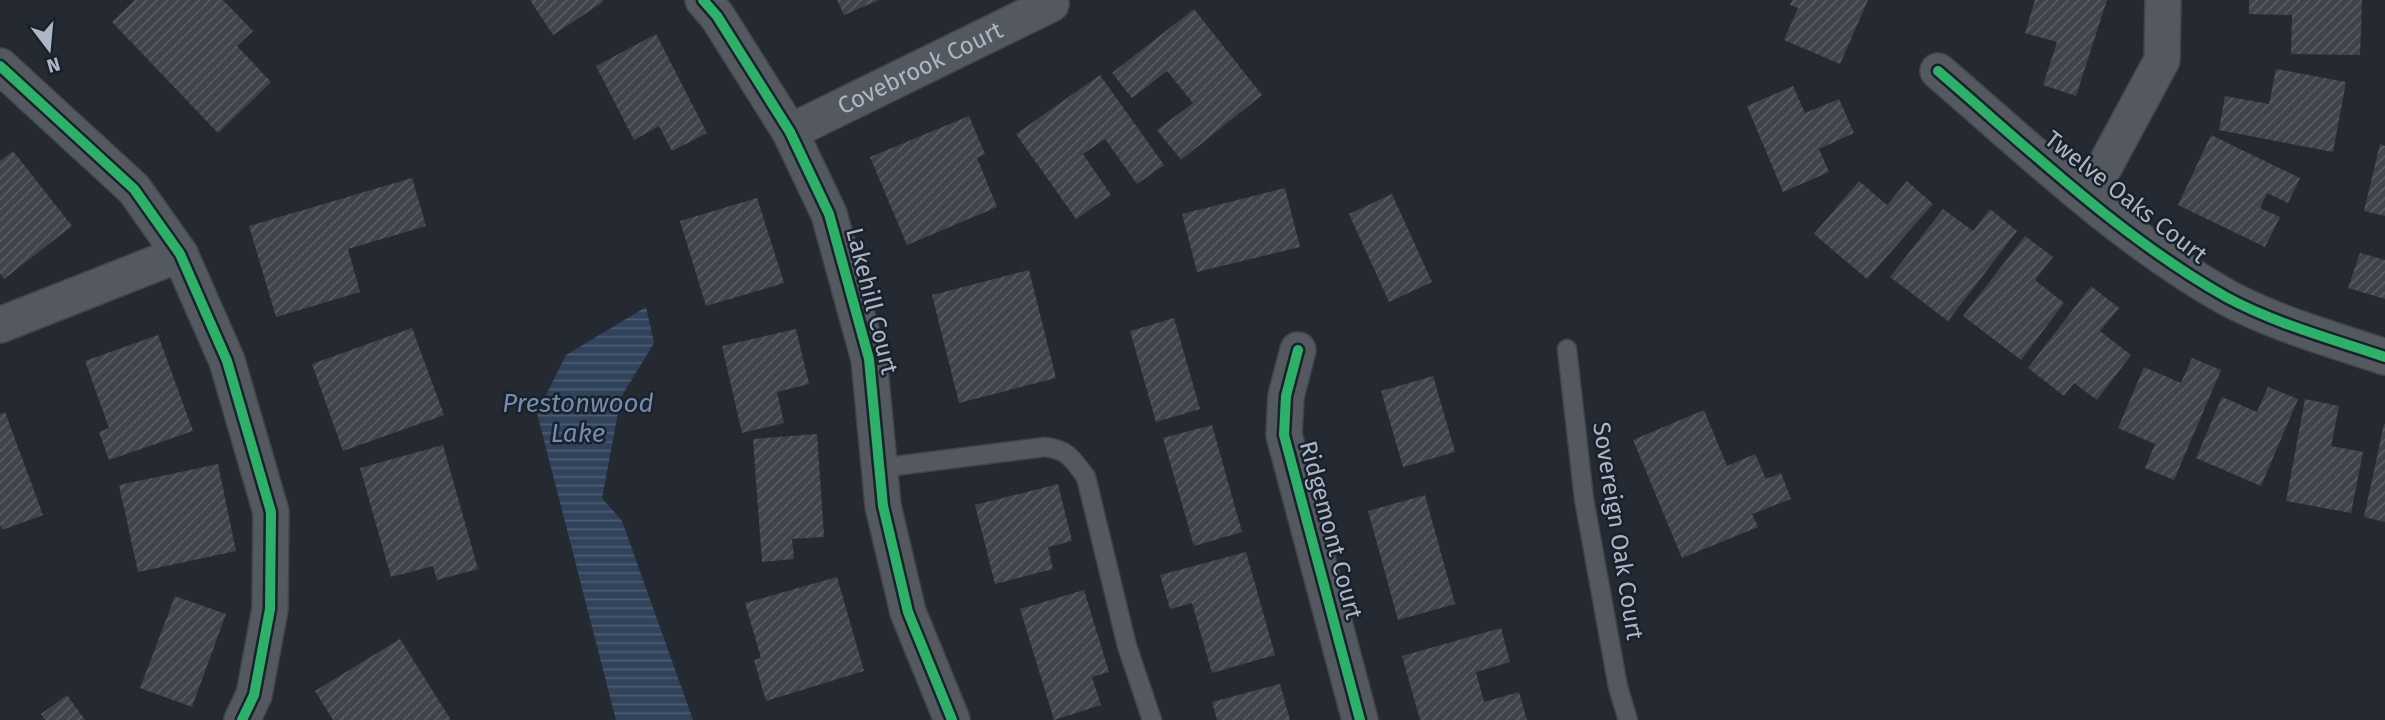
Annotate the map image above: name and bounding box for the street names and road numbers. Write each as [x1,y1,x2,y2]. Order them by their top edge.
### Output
street label: Covebrook Court [833,16,1008,120]
street label: Twelve Oaks Court [2039,125,2213,269]
street label: Lakehill Court [840,225,904,378]
street label: Sovereign Oak Court [1587,420,1649,642]
street label: Ridgemont Court [1294,438,1368,622]

